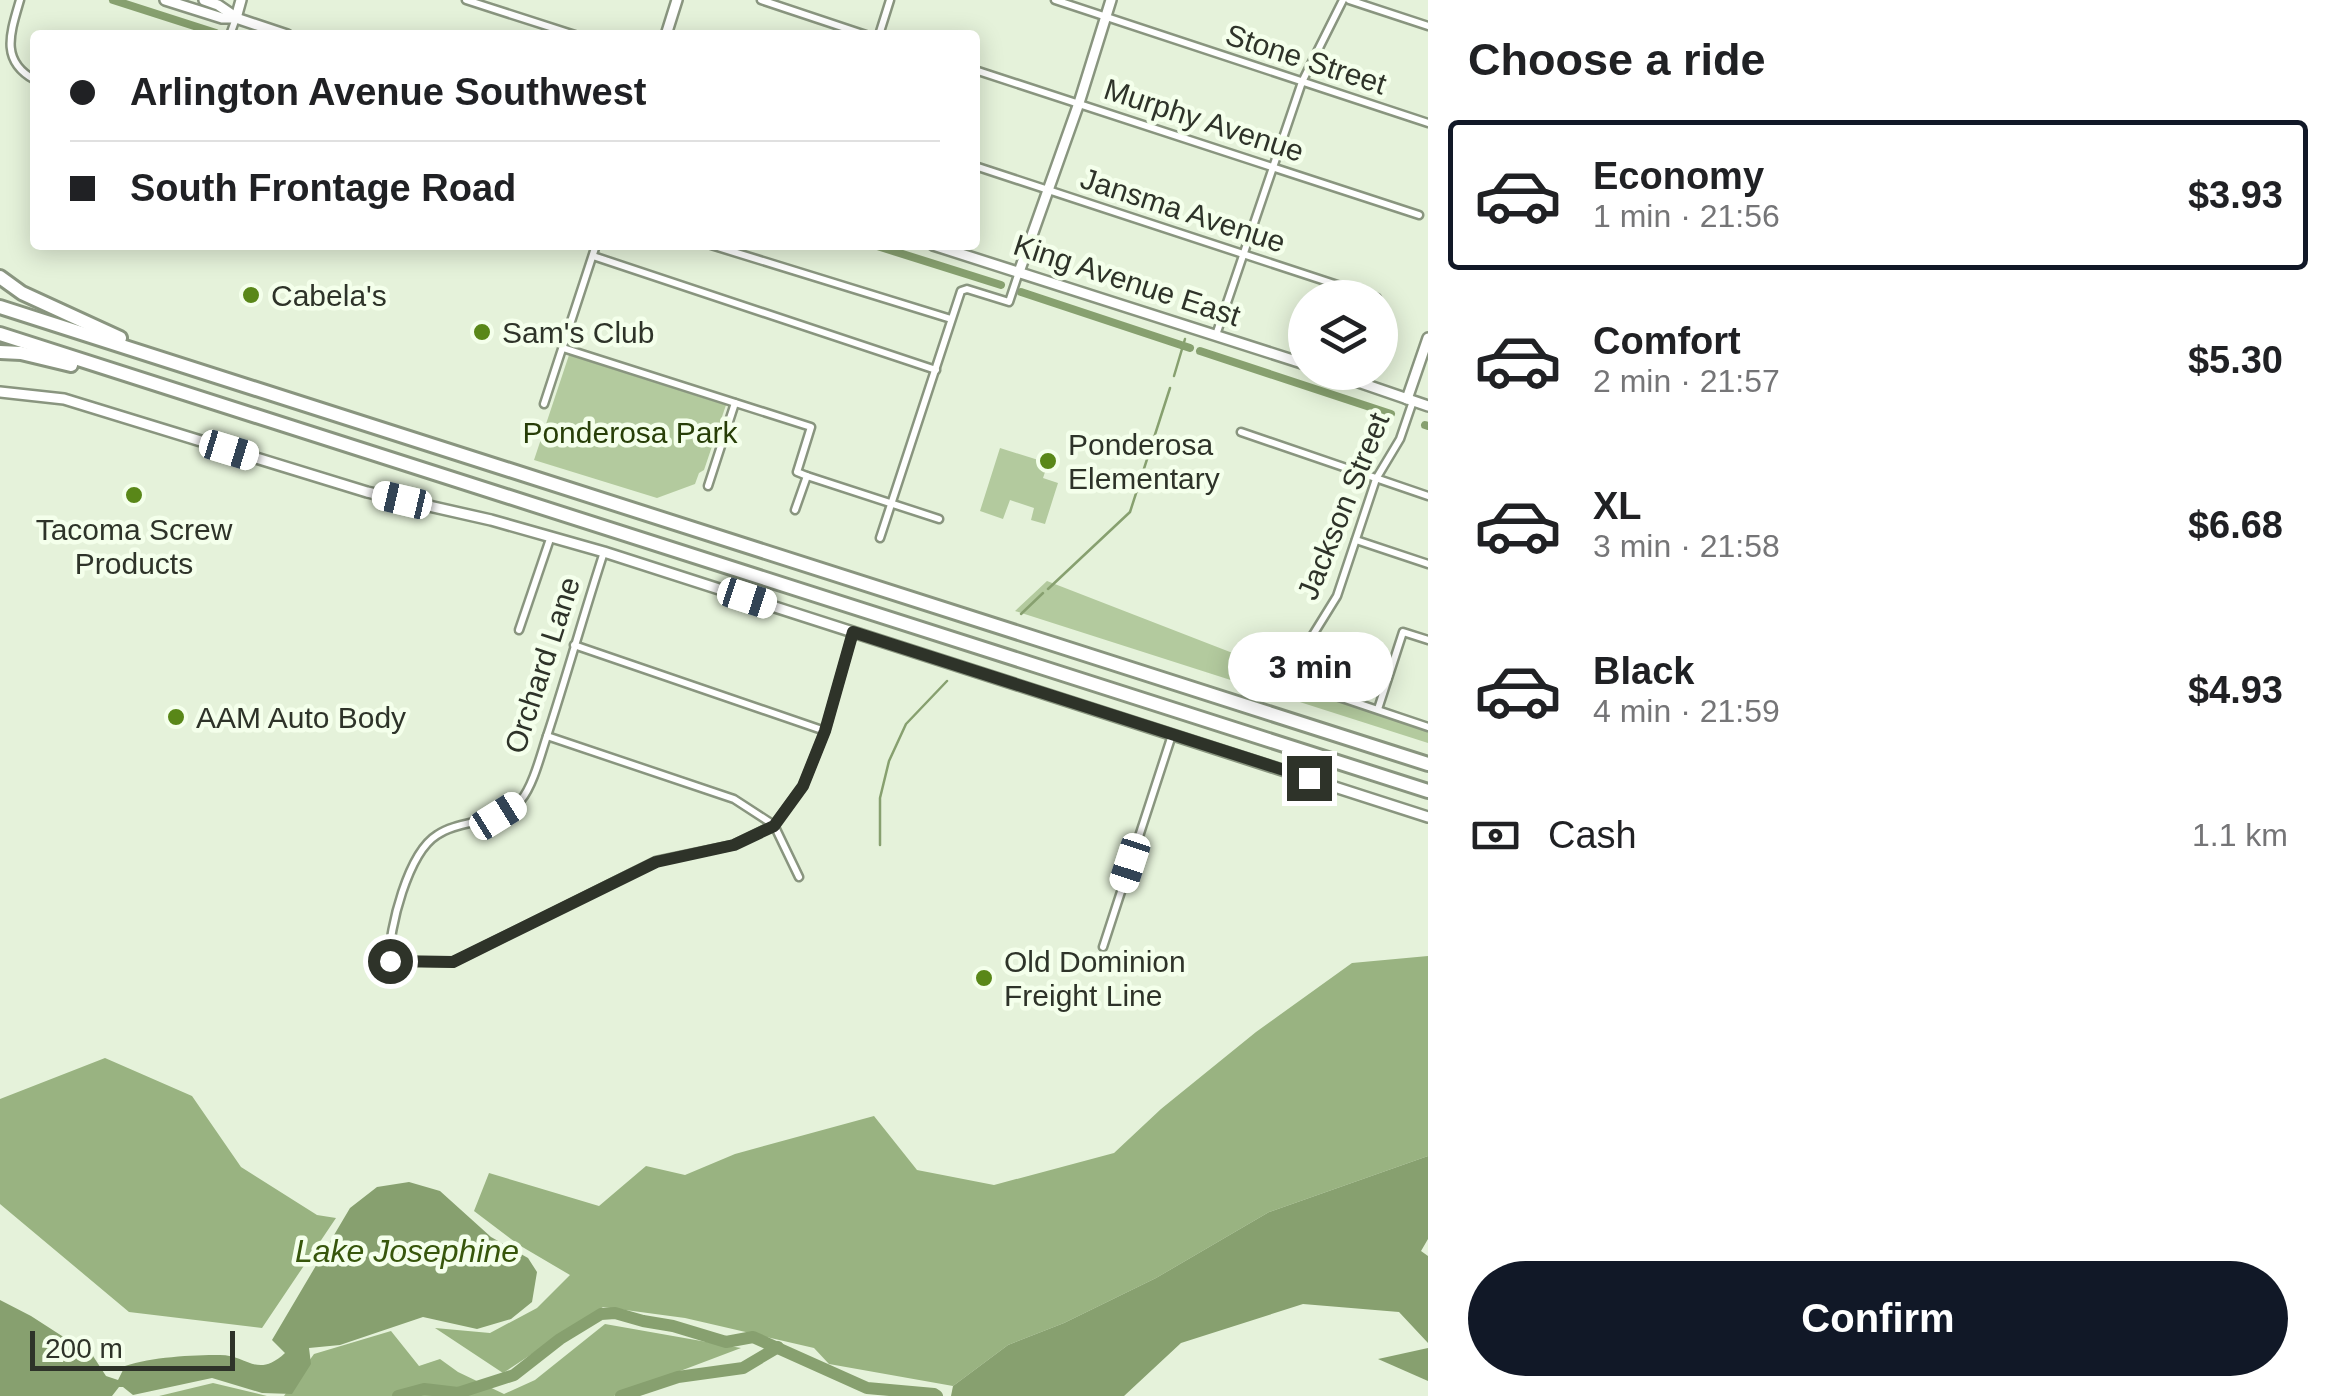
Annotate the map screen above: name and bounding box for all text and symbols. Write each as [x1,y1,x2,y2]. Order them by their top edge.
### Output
street label: Stone Street [1222,18,1391,101]
text: Choose a ride [1468,34,1766,85]
text: Arlington Avenue Southwest [130,71,647,113]
street label: Murphy Avenue [1100,72,1308,168]
icon: car [1473,150,1563,240]
text: Economy [1593,155,1764,197]
street label: Jansma Avenue [1077,161,1289,259]
text: South Frontage Road [130,167,516,209]
text: $3.93 [2188,174,2283,216]
text: 1 min · 21:56 [1593,198,1780,234]
street label: King Avenue East [1010,228,1245,332]
place label: Cabela's [271,279,387,312]
map controls [1288,280,1398,390]
button: layers [1288,280,1398,390]
marker: Cabela's [240,284,262,306]
icon: car [1473,315,1563,405]
place label: Sam's Club [502,316,654,349]
text: Comfort [1593,320,1741,362]
marker: Sam's Club [471,321,493,343]
text: $5.30 [2188,339,2283,381]
text: 2 min · 21:57 [1593,363,1780,399]
street label: Jackson Street [1291,407,1396,604]
park label: Ponderosa Park [522,416,739,449]
car [196,427,262,473]
place label: Ponderosa Elementary [1068,428,1220,495]
marker: Ponderosa Elementary [1037,450,1059,472]
car [369,479,435,521]
icon: car [1473,480,1563,570]
marker: Tacoma Screw Products [123,484,145,506]
text: XL [1593,485,1642,527]
text: $6.68 [2188,504,2283,546]
place label: Tacoma Screw Products [36,513,233,580]
text: 3 min · 21:58 [1593,528,1780,564]
street label: Orchard Lane [498,573,586,757]
car [714,574,780,622]
callout: 3 min [1226,633,1392,703]
icon: car [1473,645,1563,735]
text: 3 min [1269,649,1352,685]
text: Black [1593,650,1694,692]
text: $4.93 [2188,669,2283,711]
text: 4 min · 21:59 [1593,693,1780,729]
place label: AAM Auto Body [196,701,406,734]
marker: AAM Auto Body [165,706,187,728]
route end [1287,756,1332,801]
car [465,787,531,845]
icon: cash [1468,808,1523,863]
text: Cash [1548,814,1637,856]
text: 1.1 km [2192,817,2288,853]
car [1106,830,1154,896]
route start [368,939,413,984]
place label: Old Dominion Freight Line [1004,945,1186,1012]
marker: Old Dominion Freight Line [973,967,995,989]
water label: Lake Josephine [295,1233,519,1269]
button: Confirm [1468,1261,2288,1376]
scale bar [30,1326,235,1370]
text: 200 m [45,1333,123,1364]

